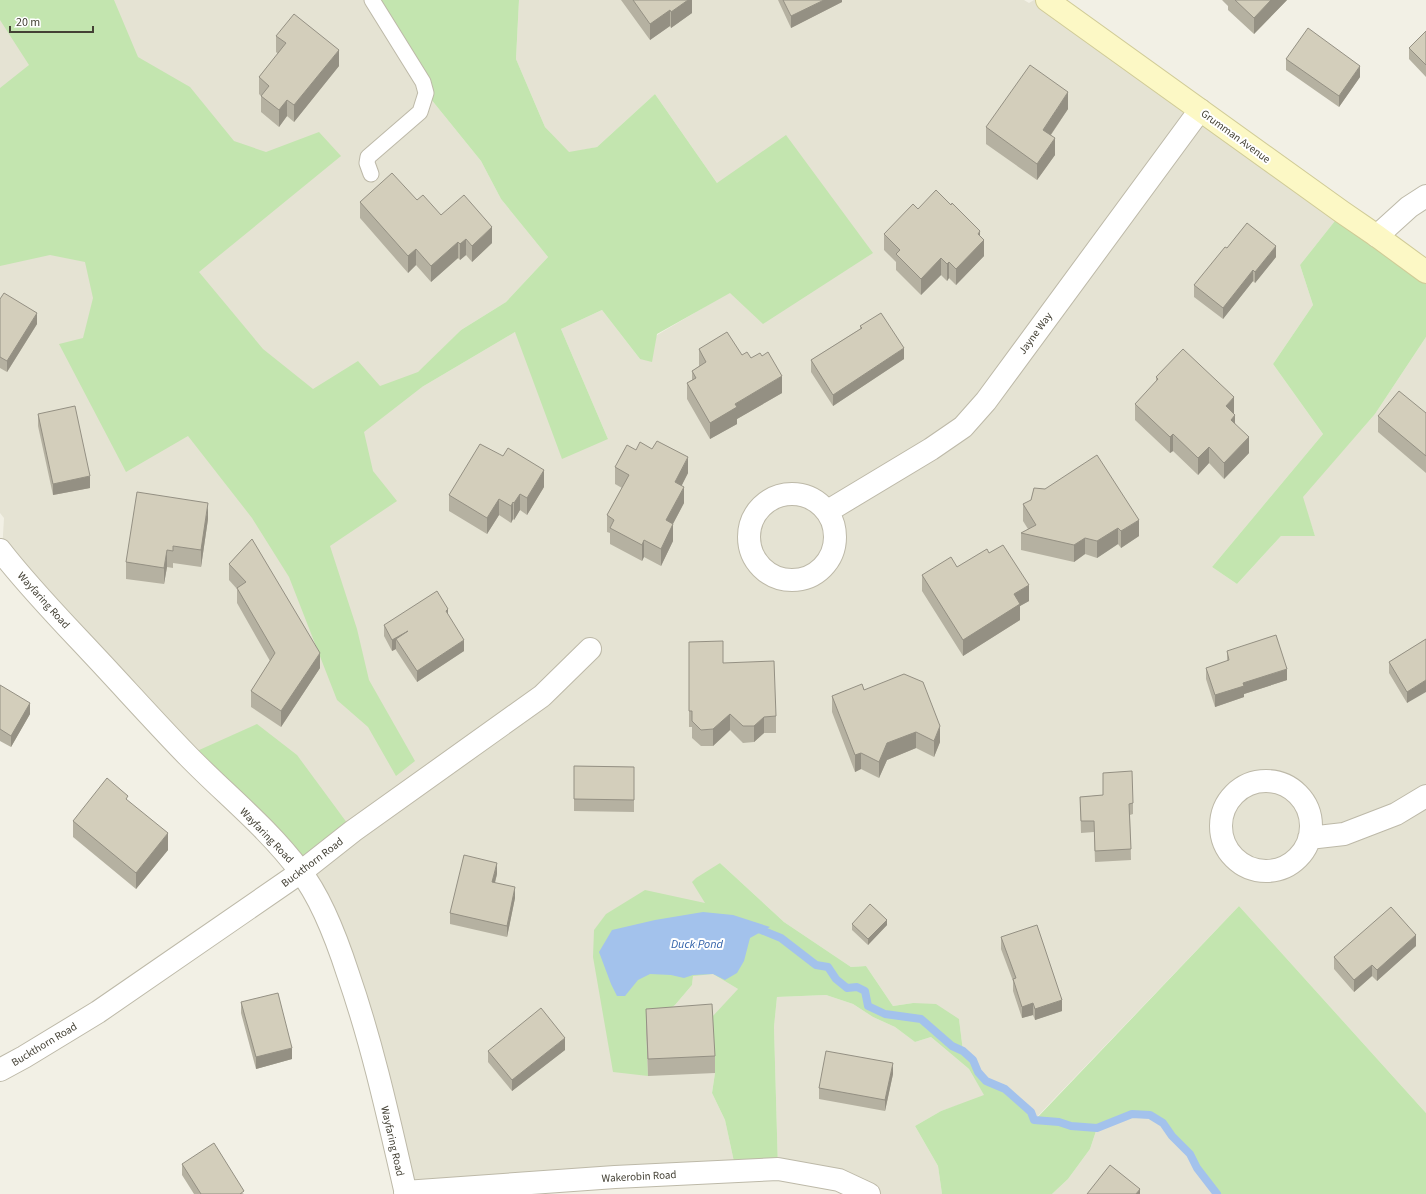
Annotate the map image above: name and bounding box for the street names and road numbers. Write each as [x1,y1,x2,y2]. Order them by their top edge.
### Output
street label: Grumman Avenue [1198,106,1274,167]
street label: Jayne Way [1015,309,1056,357]
street label: Wayfaring Road [14,569,73,632]
street label: Wayfaring Road [236,804,297,866]
street label: Buckthorn Road [278,834,346,891]
street label: Buckthorn Road [9,1019,80,1070]
street label: Wayfaring Road [377,1105,408,1178]
street label: Wakerobin Road [601,1167,677,1186]

